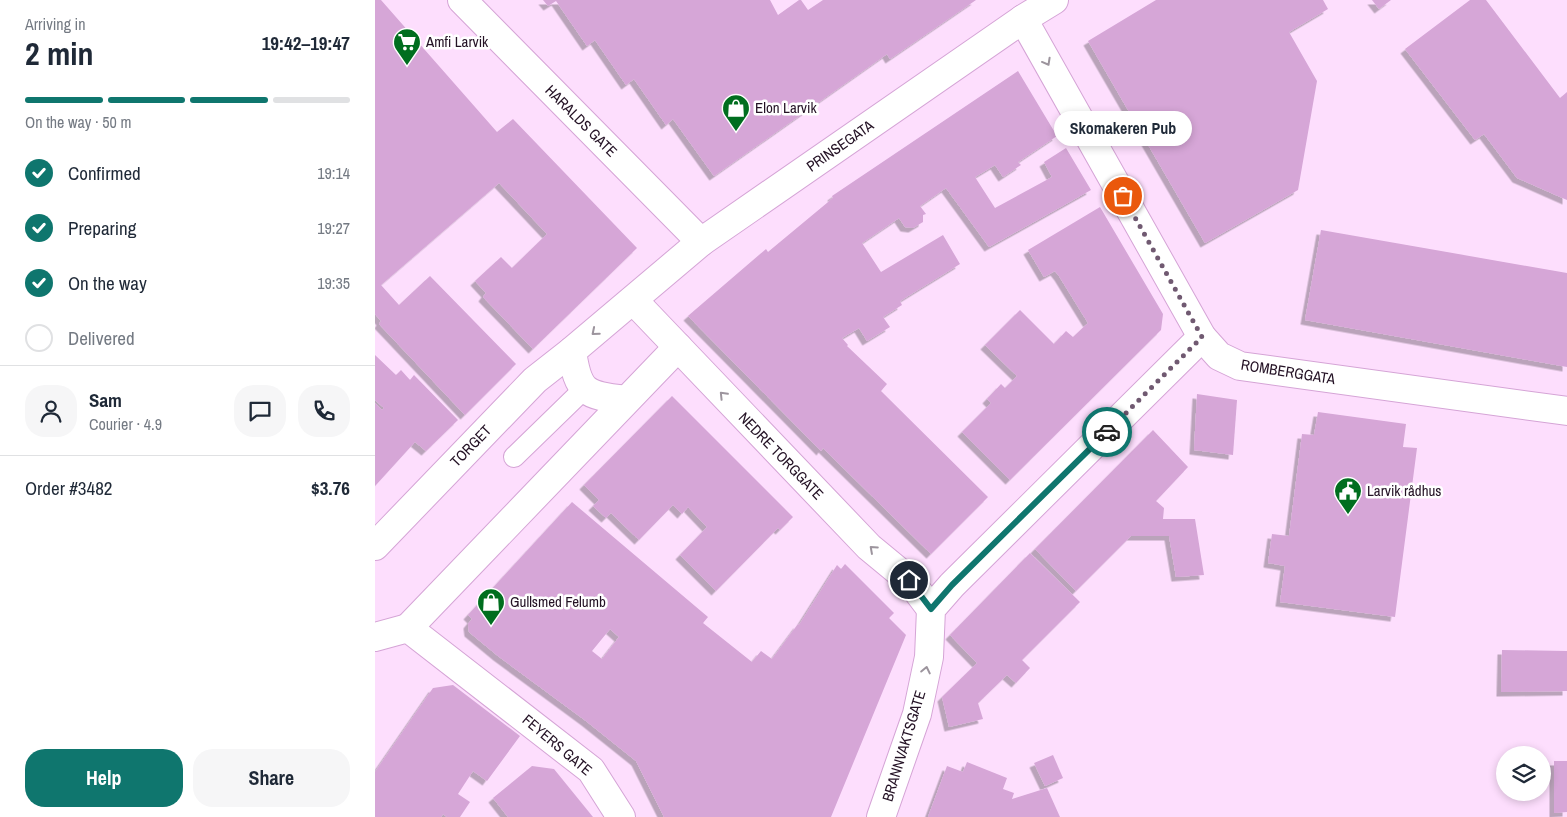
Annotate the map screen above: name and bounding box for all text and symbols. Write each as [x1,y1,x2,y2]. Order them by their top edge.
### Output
text: Arriving in [25,13,86,35]
supermarket icon: Amfi Larvik [392,27,422,66]
text: 19:42–19:47 [262,30,350,56]
place label: Amfi Larvik [425,31,489,52]
text: 2 min [25,32,94,75]
one-way arrow [1041,56,1051,65]
street label: HARALDS GATE [541,80,622,161]
shop icon: Elon Larvik [721,93,751,132]
place label: Elon Larvik [755,97,817,118]
text: On the way · 50 m [25,111,131,133]
callout: Skomakeren Pub [1054,111,1192,146]
street label: PRINSEGATA [802,114,878,176]
text: Skomakeren Pub [1070,117,1176,139]
icon: check [25,159,53,187]
text: Confirmed [68,160,141,186]
text: 19:14 [317,162,350,184]
pin [1102,175,1144,217]
icon: bag [1109,182,1137,210]
icon: check [25,214,53,242]
text: Preparing [68,215,136,241]
text: 19:27 [317,217,350,239]
icon: check [25,269,53,297]
text: On the way [68,270,147,296]
text: 19:35 [317,272,350,294]
text: Delivered [68,325,135,351]
one-way arrow [592,326,601,335]
street label: ROMBERGGATA [1239,354,1338,389]
button: person [25,385,77,437]
button: chat [234,385,286,437]
button: phone [298,385,350,437]
text: Sam [89,387,122,413]
one-way arrow [720,392,729,401]
street label: NEDRE TORGGATE [734,407,829,504]
courier [1082,407,1132,457]
text: Courier · 4.9 [89,413,162,435]
icon: car [1093,418,1121,446]
street label: TORGET [445,420,496,471]
text: Order #3482 [25,475,112,501]
text: $3.76 [311,475,350,501]
public building icon: Larvik rådhus [1333,476,1363,515]
place label: Larvik rådhus [1367,480,1442,501]
one-way arrow [869,546,878,555]
pin [888,559,930,601]
icon: home [895,566,923,594]
shop icon: Gullsmed Felumb [476,587,506,626]
place label: Gullsmed Felumb [510,591,606,612]
one-way arrow [920,666,931,675]
street label: BRANNVAKTSGATE [877,688,930,804]
street label: FEYERS GATE [518,709,597,780]
map controls [1496,746,1551,801]
button: layers [1496,746,1551,801]
button: Help [25,749,183,807]
button: Share [193,749,350,807]

